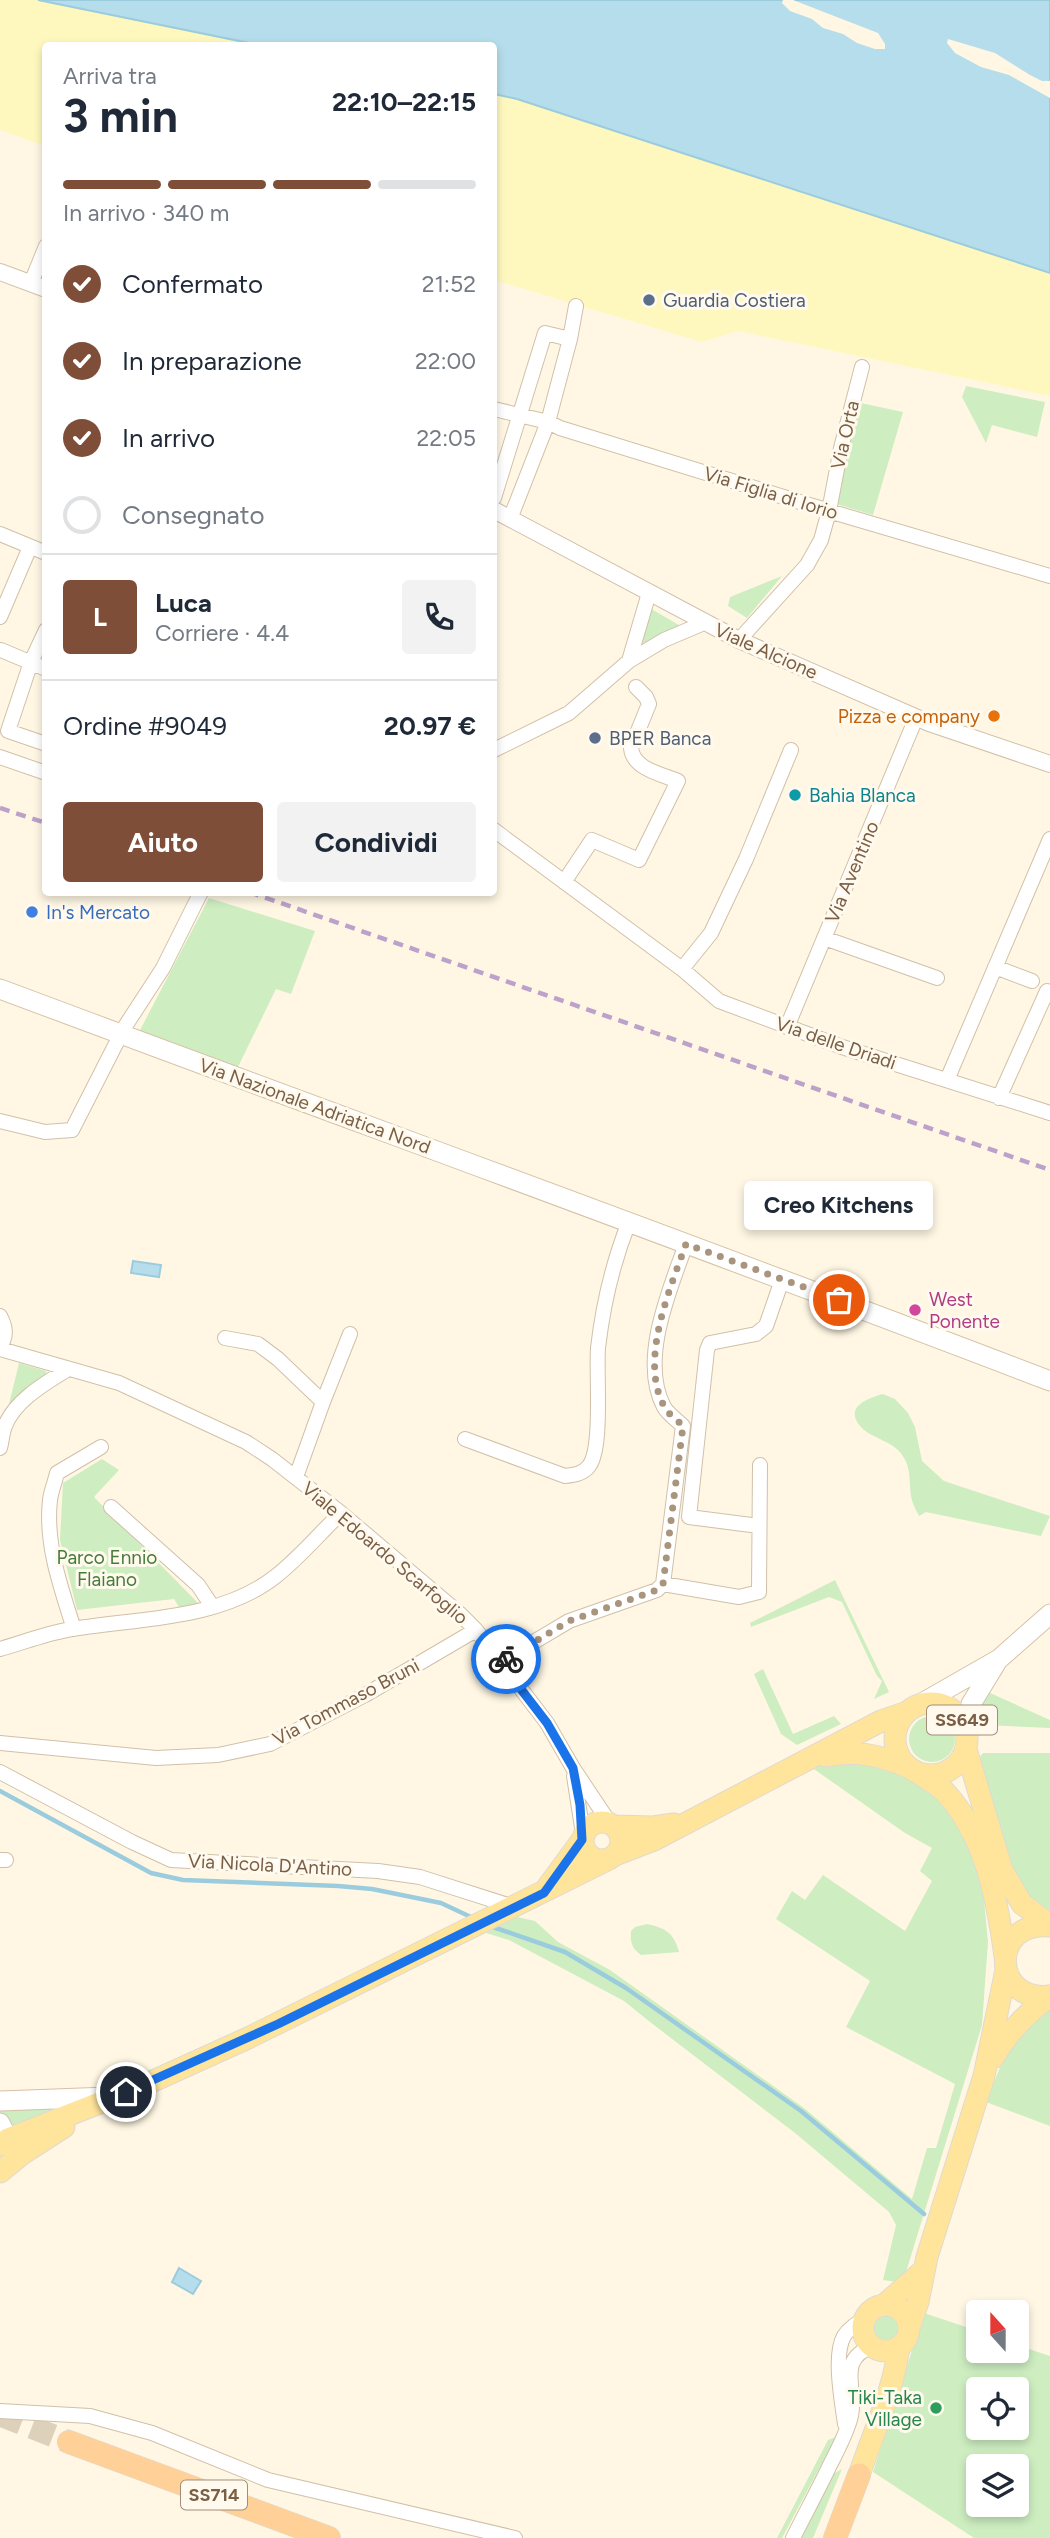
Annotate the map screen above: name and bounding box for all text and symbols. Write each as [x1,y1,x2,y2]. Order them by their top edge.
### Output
text: Arriva tra [63,62,157,90]
text: 22:10–22:15 [332,86,476,118]
text: 3 min [63,88,178,144]
text: In arrivo · 340 m [63,199,229,227]
icon: check [63,265,101,303]
text: Confermato [122,268,263,300]
text: 21:52 [422,270,476,298]
place label: Guardia Costiera [663,289,806,312]
marker: Guardia Costiera [641,292,657,308]
icon: check [63,342,101,380]
text: In preparazione [122,345,302,377]
text: 22:00 [415,347,476,375]
street label: Via Orta [826,398,864,472]
icon: check [63,419,101,457]
text: In arrivo [122,422,215,454]
text: 22:05 [416,424,476,452]
street label: Via Figlia di Iorio [701,462,841,524]
text: Consegnato [122,499,265,531]
button: phone [402,580,476,654]
text: Luca [155,587,212,619]
text: L [93,601,107,633]
street label: Viale Alcione [711,618,821,684]
text: Corriere · 4.4 [155,619,289,647]
place label: Pizza e company [838,705,980,728]
marker: Pizza e company [986,708,1002,724]
text: Ordine #9049 [63,710,227,742]
text: 20.97 € [384,710,476,742]
place label: BPER Banca [609,727,711,750]
marker: BPER Banca [587,730,603,746]
place label: Bahia Blanca [809,784,916,807]
marker: Bahia Blanca [787,787,803,803]
button: Aiuto [63,802,263,882]
button: Condividi [277,802,476,882]
street label: Via Aventino [820,818,884,926]
place label: In's Mercato [46,901,150,924]
marker: In's Mercato [24,904,40,920]
street label: Via delle Driadi [773,1012,899,1074]
street label: Via Nazionale Adriatica Nord [196,1053,434,1159]
callout: Creo Kitchens [744,1181,934,1230]
text: Creo Kitchens [764,1191,913,1219]
pin [809,1270,869,1330]
icon: bag [820,1281,858,1319]
place label: West Ponente [929,1288,1000,1333]
marker: West Ponente [907,1302,923,1318]
street label: Viale Edoardo Scarfoglio [297,1477,473,1629]
park label: Parco Ennio Flaiano [57,1546,157,1591]
courier [471,1624,541,1694]
icon: bike [487,1640,525,1678]
street label: Via Tommaso Bruni [269,1654,423,1750]
road number: SS649 [927,1706,997,1735]
street label: Via Nicola D'Antino [187,1849,353,1881]
pin [96,2062,156,2122]
icon: home [107,2073,145,2111]
north arrow [966,2300,1029,2362]
map controls [966,2300,1029,2517]
button: locate [966,2377,1029,2440]
place label: Tiki-Taka Village [848,2386,922,2431]
marker: Tiki-Taka Village [928,2400,944,2416]
button: layers [966,2454,1029,2517]
road number: SS714 [181,2480,247,2510]

